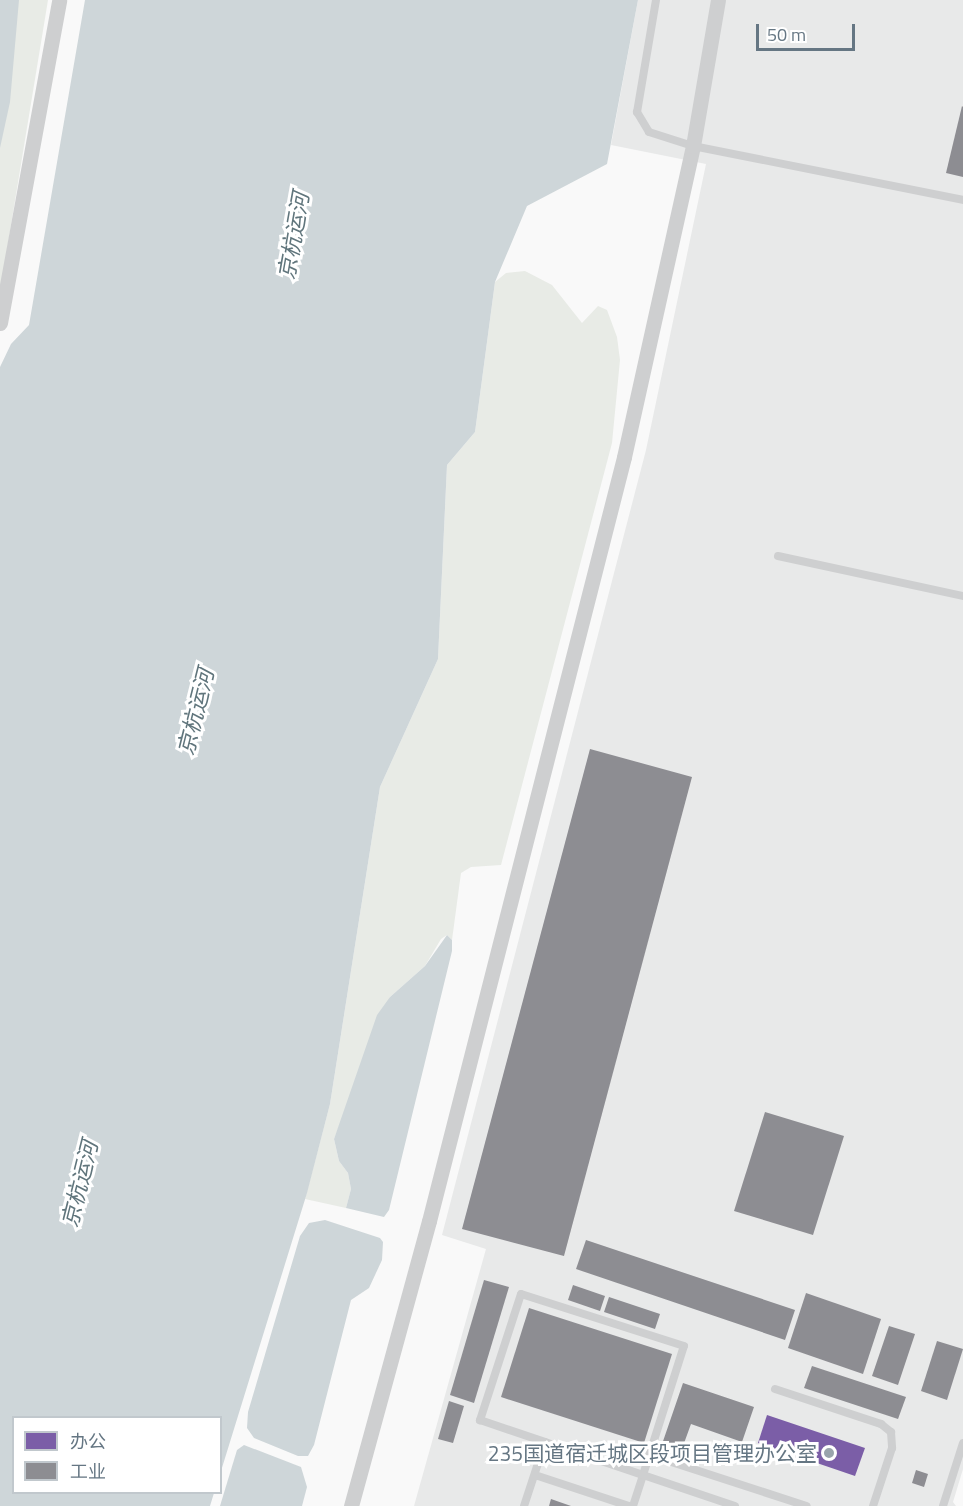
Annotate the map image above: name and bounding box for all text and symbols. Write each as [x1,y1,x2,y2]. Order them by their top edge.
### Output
scale bar [759,12,858,50]
text: 50 m [767,21,806,48]
water label: 京杭运河 [273,190,315,282]
water label: 京杭运河 [173,666,219,758]
water label: 京杭运河 [57,1138,103,1230]
legend [12,1416,222,1494]
text: 办公 [70,1428,106,1455]
place label: 235国道宿迁城区段项目管理办公室 [488,1440,817,1466]
marker: 235国道宿迁城区段项目管理办公室 [822,1446,836,1460]
text: 工业 [70,1458,106,1485]

